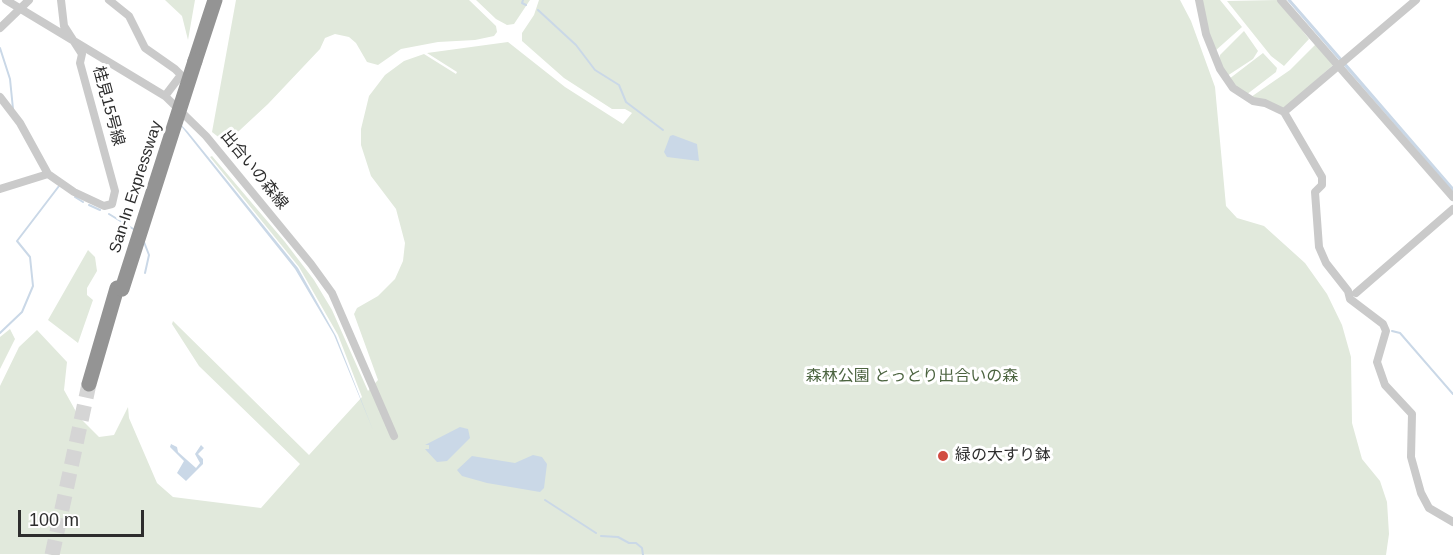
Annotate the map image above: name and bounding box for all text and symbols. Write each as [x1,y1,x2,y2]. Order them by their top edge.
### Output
street label: 桂見15号線 [88,64,128,148]
street label: San-In Expressway [106,118,166,256]
street label: 出合いの森線 [216,127,292,213]
park label: 森林公園 とっとり出合いの森 [806,367,1018,387]
place label: 緑の大すり鉢 [955,446,1051,466]
marker: 緑の大すり鉢 [936,449,950,463]
scale bar [21,498,147,536]
text: 100 m [29,510,79,530]

